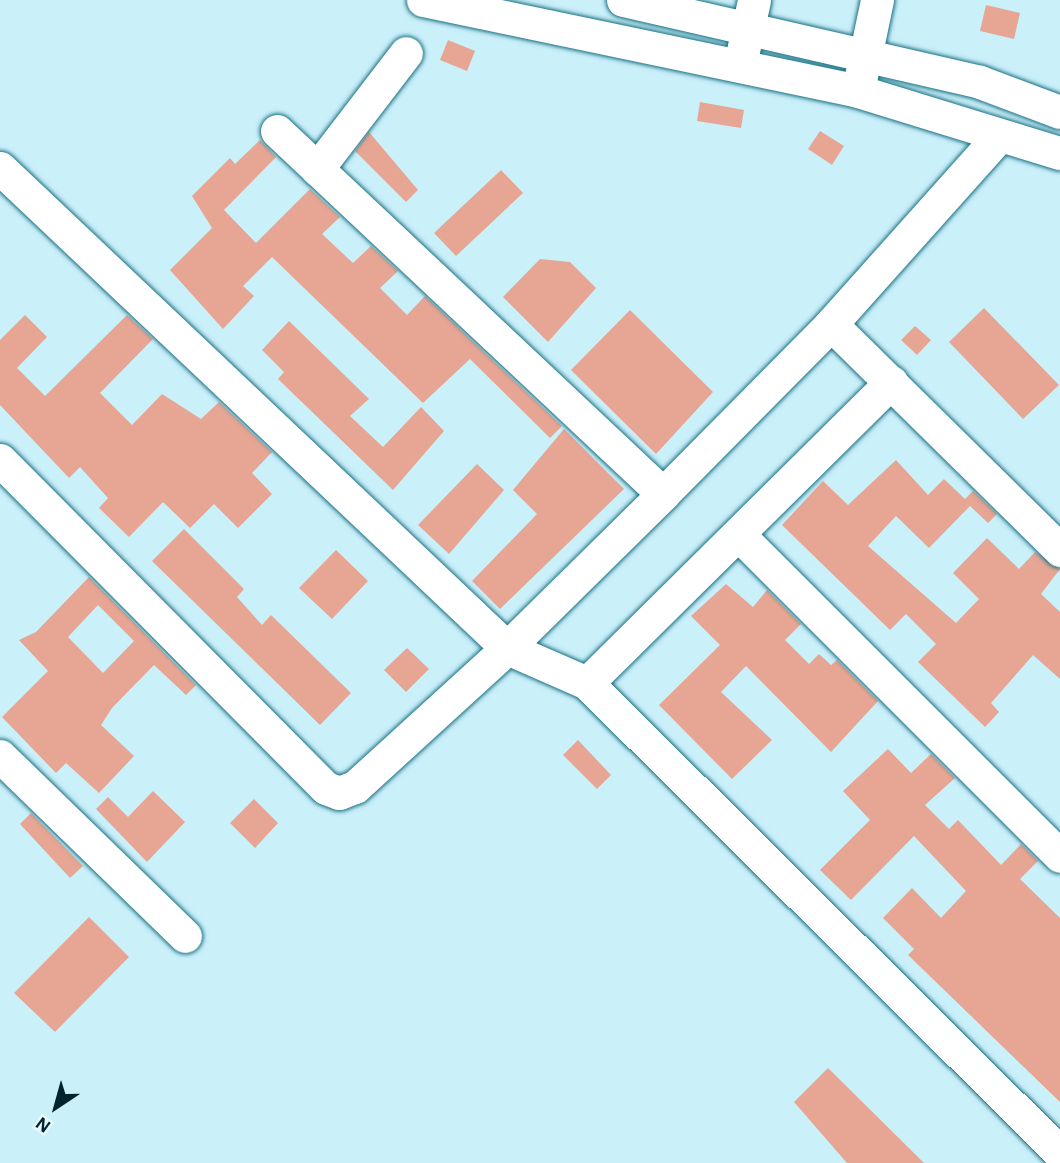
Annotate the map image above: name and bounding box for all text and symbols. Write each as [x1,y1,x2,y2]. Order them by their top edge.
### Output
north arrow [21,1072,91,1142]
text: N [32,1113,54,1136]

